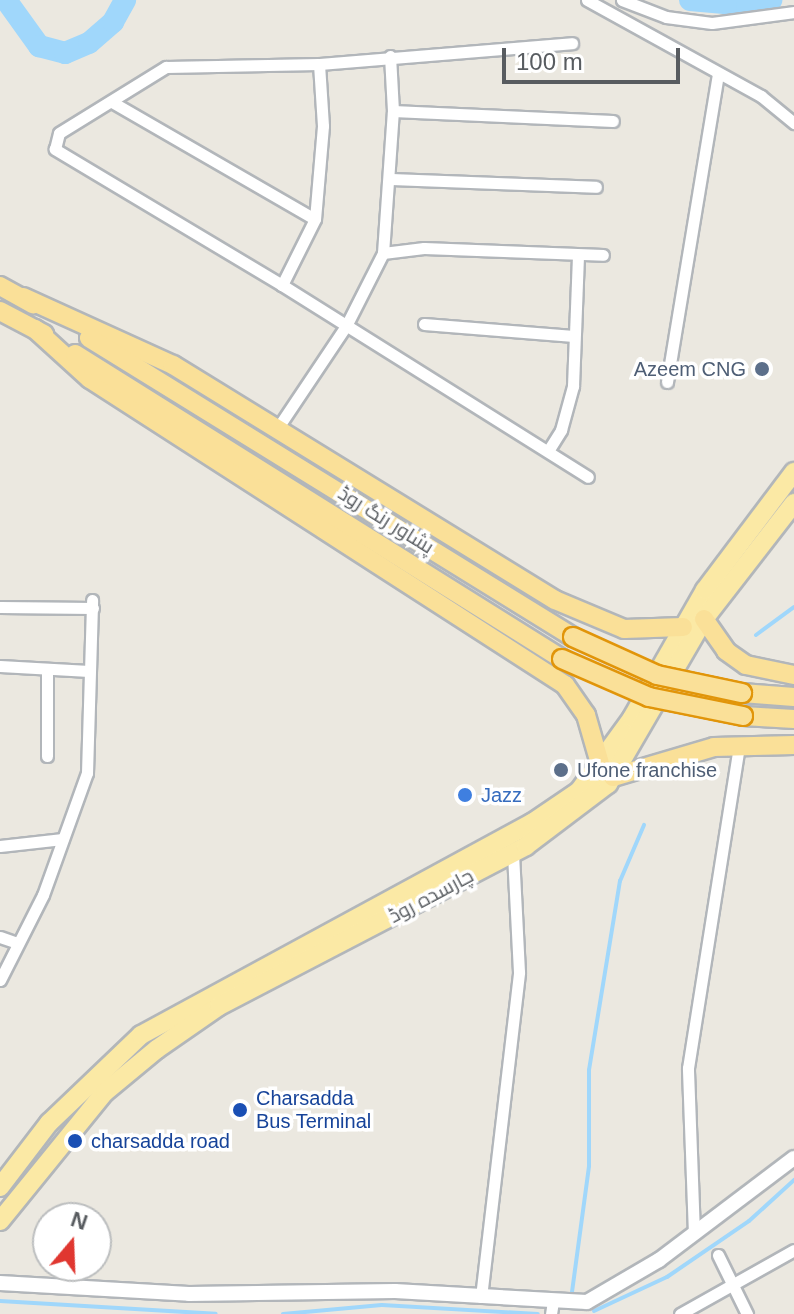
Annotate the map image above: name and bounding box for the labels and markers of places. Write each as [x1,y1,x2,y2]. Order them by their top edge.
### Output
place label: Azeem CNG [634,357,746,381]
marker: Azeem CNG [753,360,771,378]
place label: Ufone franchise [577,758,717,782]
marker: Ufone franchise [552,761,570,779]
place label: Jazz [481,783,522,807]
marker: Jazz [456,786,474,804]
place label: Charsadda Bus Terminal [256,1086,372,1133]
marker: Charsadda Bus Terminal [231,1101,249,1119]
place label: charsadda road [91,1129,230,1153]
marker: charsadda road [66,1132,84,1150]

